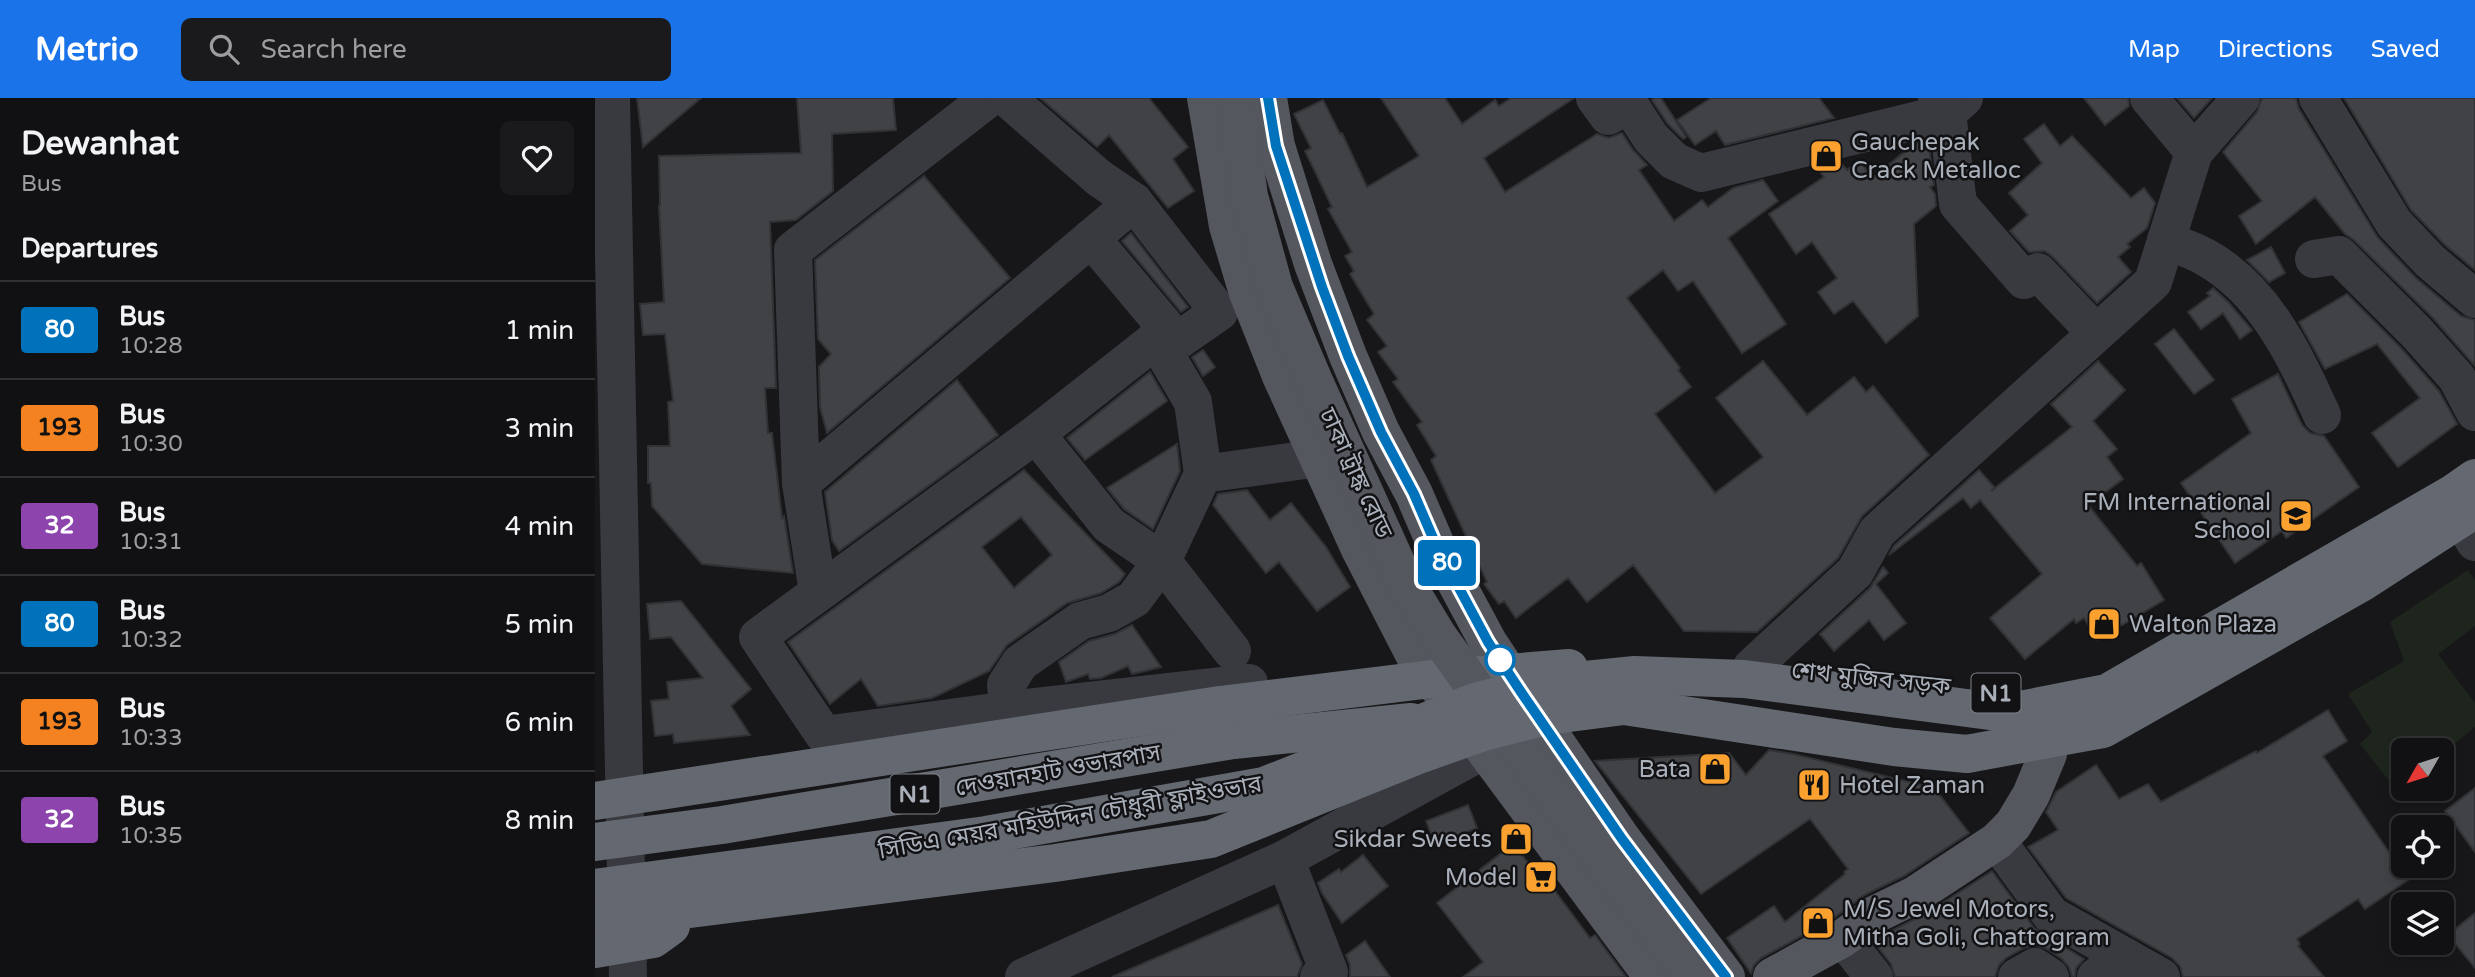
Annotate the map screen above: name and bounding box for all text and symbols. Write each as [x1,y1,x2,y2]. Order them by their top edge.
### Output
search box [181,18,671,81]
text: Metrio [35,30,139,69]
icon: search [205,30,243,68]
text: Search here [261,34,407,65]
text: Map [2128,35,2180,64]
text: Directions [2218,35,2333,64]
text: Saved [2371,35,2440,64]
button: heart [500,121,574,195]
text: Dewanhat [21,124,179,163]
place label: Gauchepak Crack Metalloc [1851,128,2021,185]
shop icon: Gauchepak Crack Metalloc [1807,137,1845,175]
text: Bus [21,170,62,198]
text: Departures [21,233,158,264]
text: Bus [119,301,165,332]
text: 80 [44,315,75,344]
text: 1 min [505,315,574,346]
text: 10:28 [119,332,183,360]
text: Bus [119,399,165,430]
street label: ঢাকা ট্রাঙ্ক রোড [1312,403,1399,544]
text: 193 [37,413,82,442]
text: 3 min [505,413,574,444]
text: 10:30 [119,430,183,458]
place label: FM International School [2083,488,2271,545]
text: Bus [119,497,165,528]
school or university icon: FM International School [2277,497,2315,535]
text: 32 [44,511,75,540]
text: 4 min [505,511,574,542]
text: 10:31 [119,528,183,556]
line badge: 80 [1415,540,1479,586]
text: 80 [1432,548,1462,577]
text: Bus [119,595,165,626]
shop icon: Walton Plaza [2085,605,2123,643]
text: 80 [44,609,75,638]
text: 5 min [505,609,574,640]
place label: Walton Plaza [2129,610,2277,639]
text: 10:32 [119,626,183,654]
unlabelled marker [1485,645,1515,675]
street label: শেখ মুজিব সড়ক [1790,656,1953,701]
road number: N1 [1971,674,2021,712]
text: Bus [119,693,165,724]
text: 193 [37,707,82,736]
text: 6 min [505,707,574,738]
text: 10:33 [119,724,183,752]
street label: দেওয়ানহাট ওভারপাস [953,738,1164,803]
north arrow [2391,738,2453,802]
map controls [2391,738,2454,955]
shop icon: Bata [1696,750,1734,788]
place label: Bata [1639,755,1691,784]
restaurant icon: Hotel Zaman [1795,766,1833,804]
street label: সিডিএ মেয়র মহিউদ্দিন চৌধুরী ফ্লাইওভার [875,769,1265,866]
place label: Hotel Zaman [1839,771,1985,800]
road number: N1 [891,774,939,814]
text: Bus [119,791,165,822]
text: 32 [44,805,75,834]
text: 8 min [505,805,574,836]
button: locate [2391,815,2454,878]
shop icon: Sikdar Sweets [1497,820,1535,858]
text: 10:35 [119,822,183,850]
place label: Sikdar Sweets [1334,825,1492,854]
supermarket icon: Model [1522,858,1560,896]
place label: Model [1445,863,1517,892]
button: layers [2391,892,2454,955]
place label: M/S Jewel Motors, Mitha Goli, Chattogram [1843,895,2110,952]
shop icon: M/S Jewel Motors, Mitha Goli, Chattogram [1799,904,1837,942]

